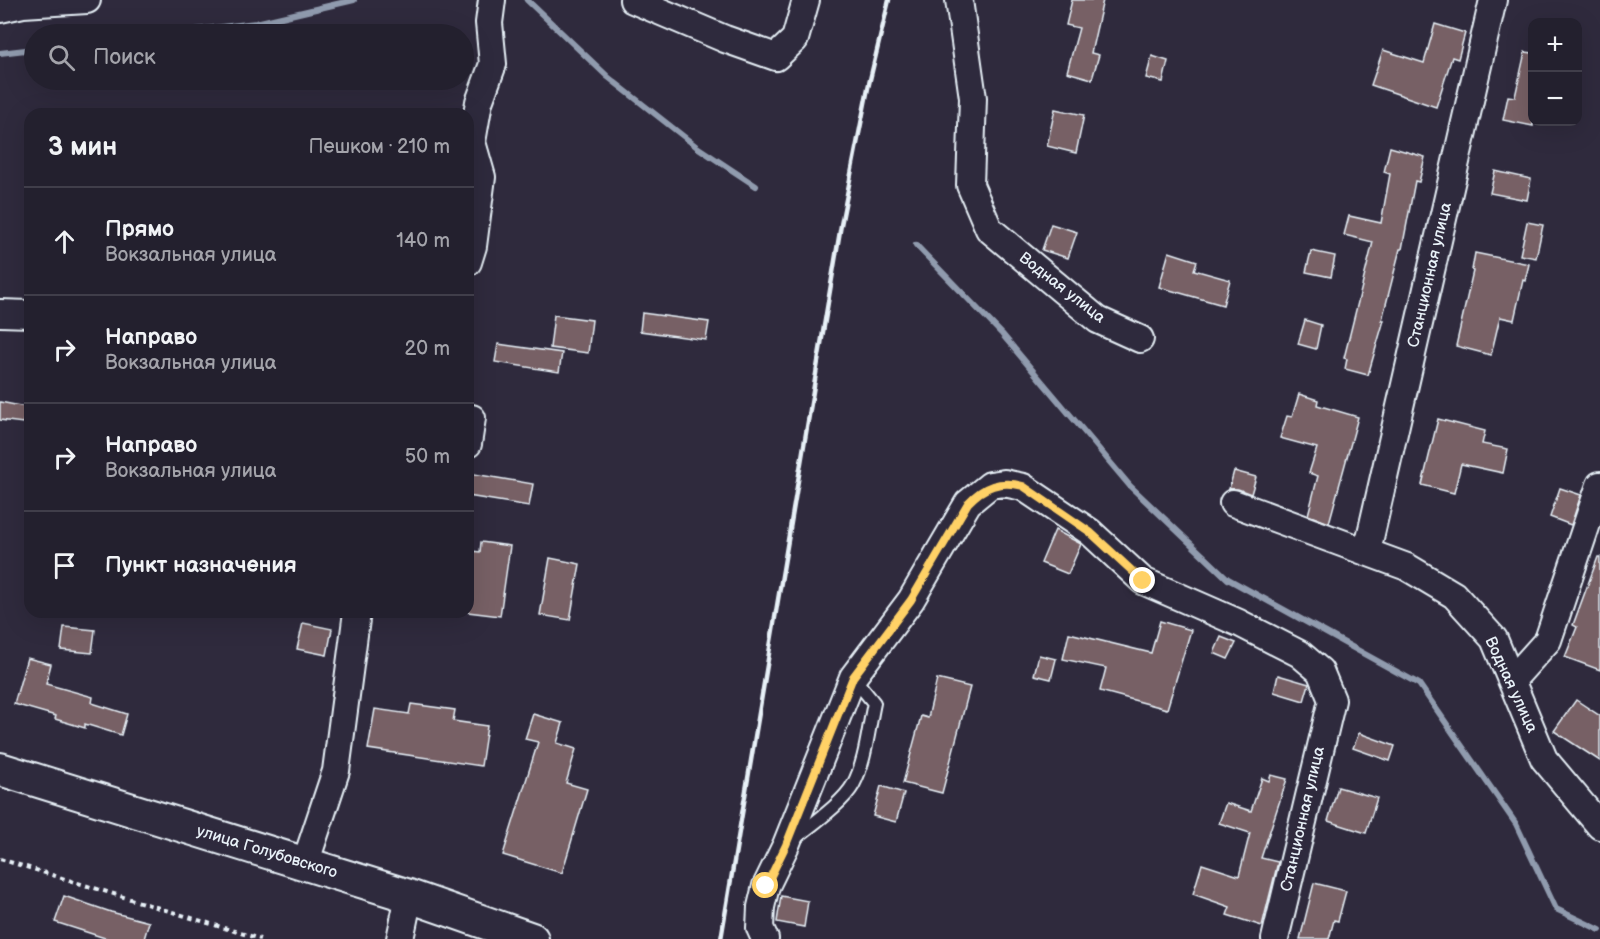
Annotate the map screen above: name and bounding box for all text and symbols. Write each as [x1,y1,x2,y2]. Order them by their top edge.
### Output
map controls [1528,18,1582,126]
button: + [1528,18,1582,72]
search box [24,24,474,90]
icon: search [45,41,78,74]
text: Поиск [93,44,156,71]
button: − [1528,72,1582,126]
text: 3 мин [48,132,117,163]
text: Пешком · 210 m [309,135,450,159]
street label: Станционная улица [1404,200,1456,349]
text: Прямо [105,216,174,243]
icon: ahead [48,225,81,258]
text: 140 m [396,229,450,253]
text: Вокзальная улица [105,243,276,267]
street label: Водная улица [1015,249,1109,328]
text: Направо [105,324,197,351]
icon: right [48,333,81,366]
text: 20 m [405,337,450,361]
text: Вокзальная улица [105,351,276,375]
text: Направо [105,432,197,459]
icon: right [48,441,81,474]
text: 50 m [405,445,450,469]
text: Вокзальная улица [105,459,276,483]
icon: arrive [48,549,81,582]
text: Пункт назначения [105,552,297,579]
route end [1129,567,1155,593]
street label: Водная улица [1480,634,1542,737]
street label: Станционная улица [1277,744,1329,893]
street label: улица Голубовского [194,822,340,882]
route start [752,872,778,898]

